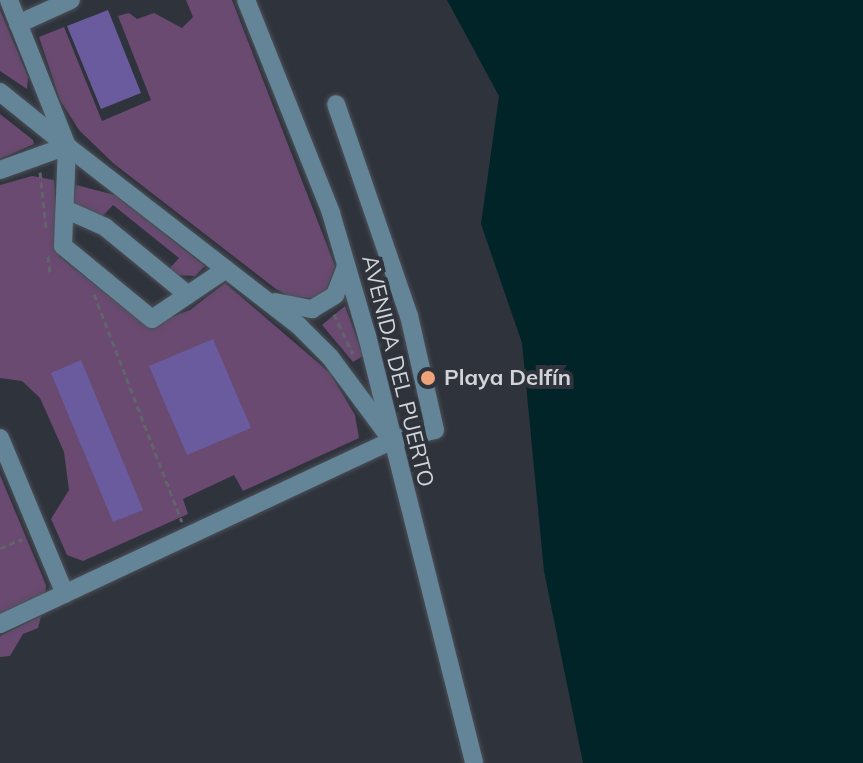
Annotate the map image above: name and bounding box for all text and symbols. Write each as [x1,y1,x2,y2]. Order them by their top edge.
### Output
street label: AVENIDA DEL PUERTO [356,252,440,490]
place label: Playa Delfín [444,365,571,391]
marker: Playa Delfín [419,369,437,387]

